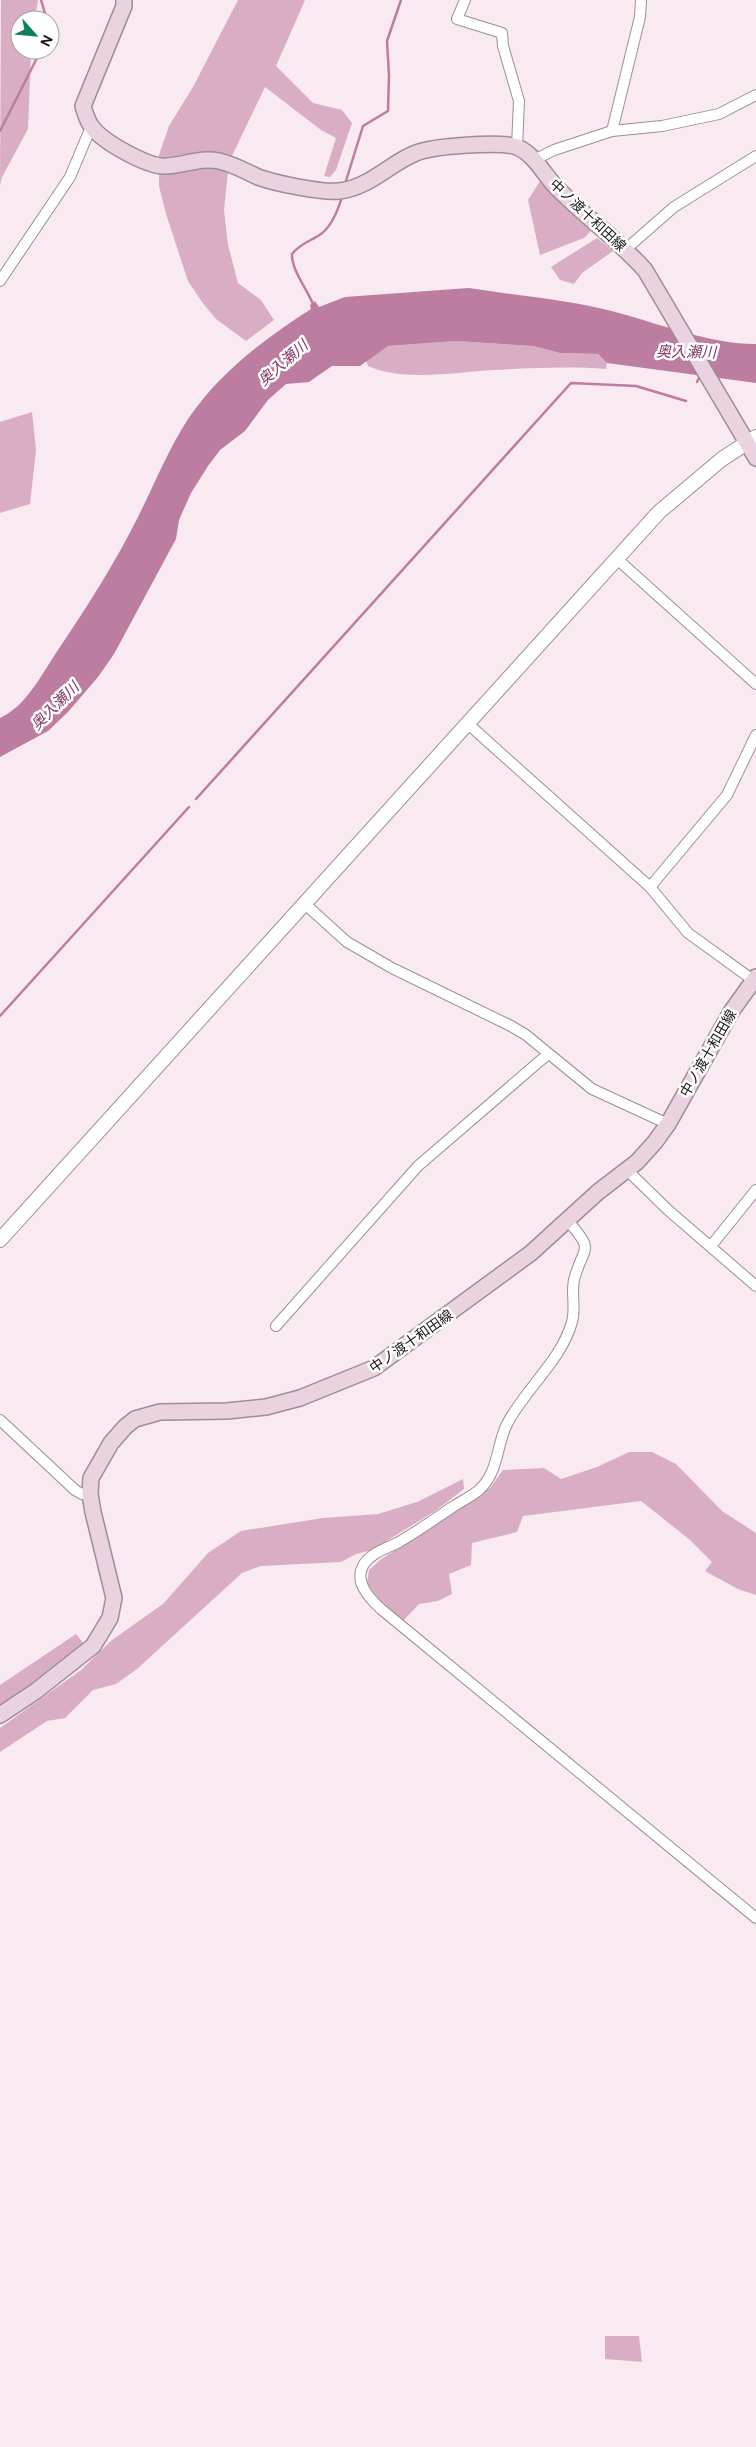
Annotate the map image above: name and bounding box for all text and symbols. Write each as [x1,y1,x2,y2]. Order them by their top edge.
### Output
north arrow [10,10,60,60]
text: N [36,32,57,50]
street label: 中ノ渡十和田線 [546,175,630,255]
water label: 奥入瀬川 [254,334,314,390]
water label: 奥入瀬川 [656,341,718,363]
water label: 奥入瀬川 [27,676,85,734]
street label: 中ノ渡十和田線 [676,1006,740,1100]
street label: 中ノ渡十和田線 [366,1306,456,1376]

